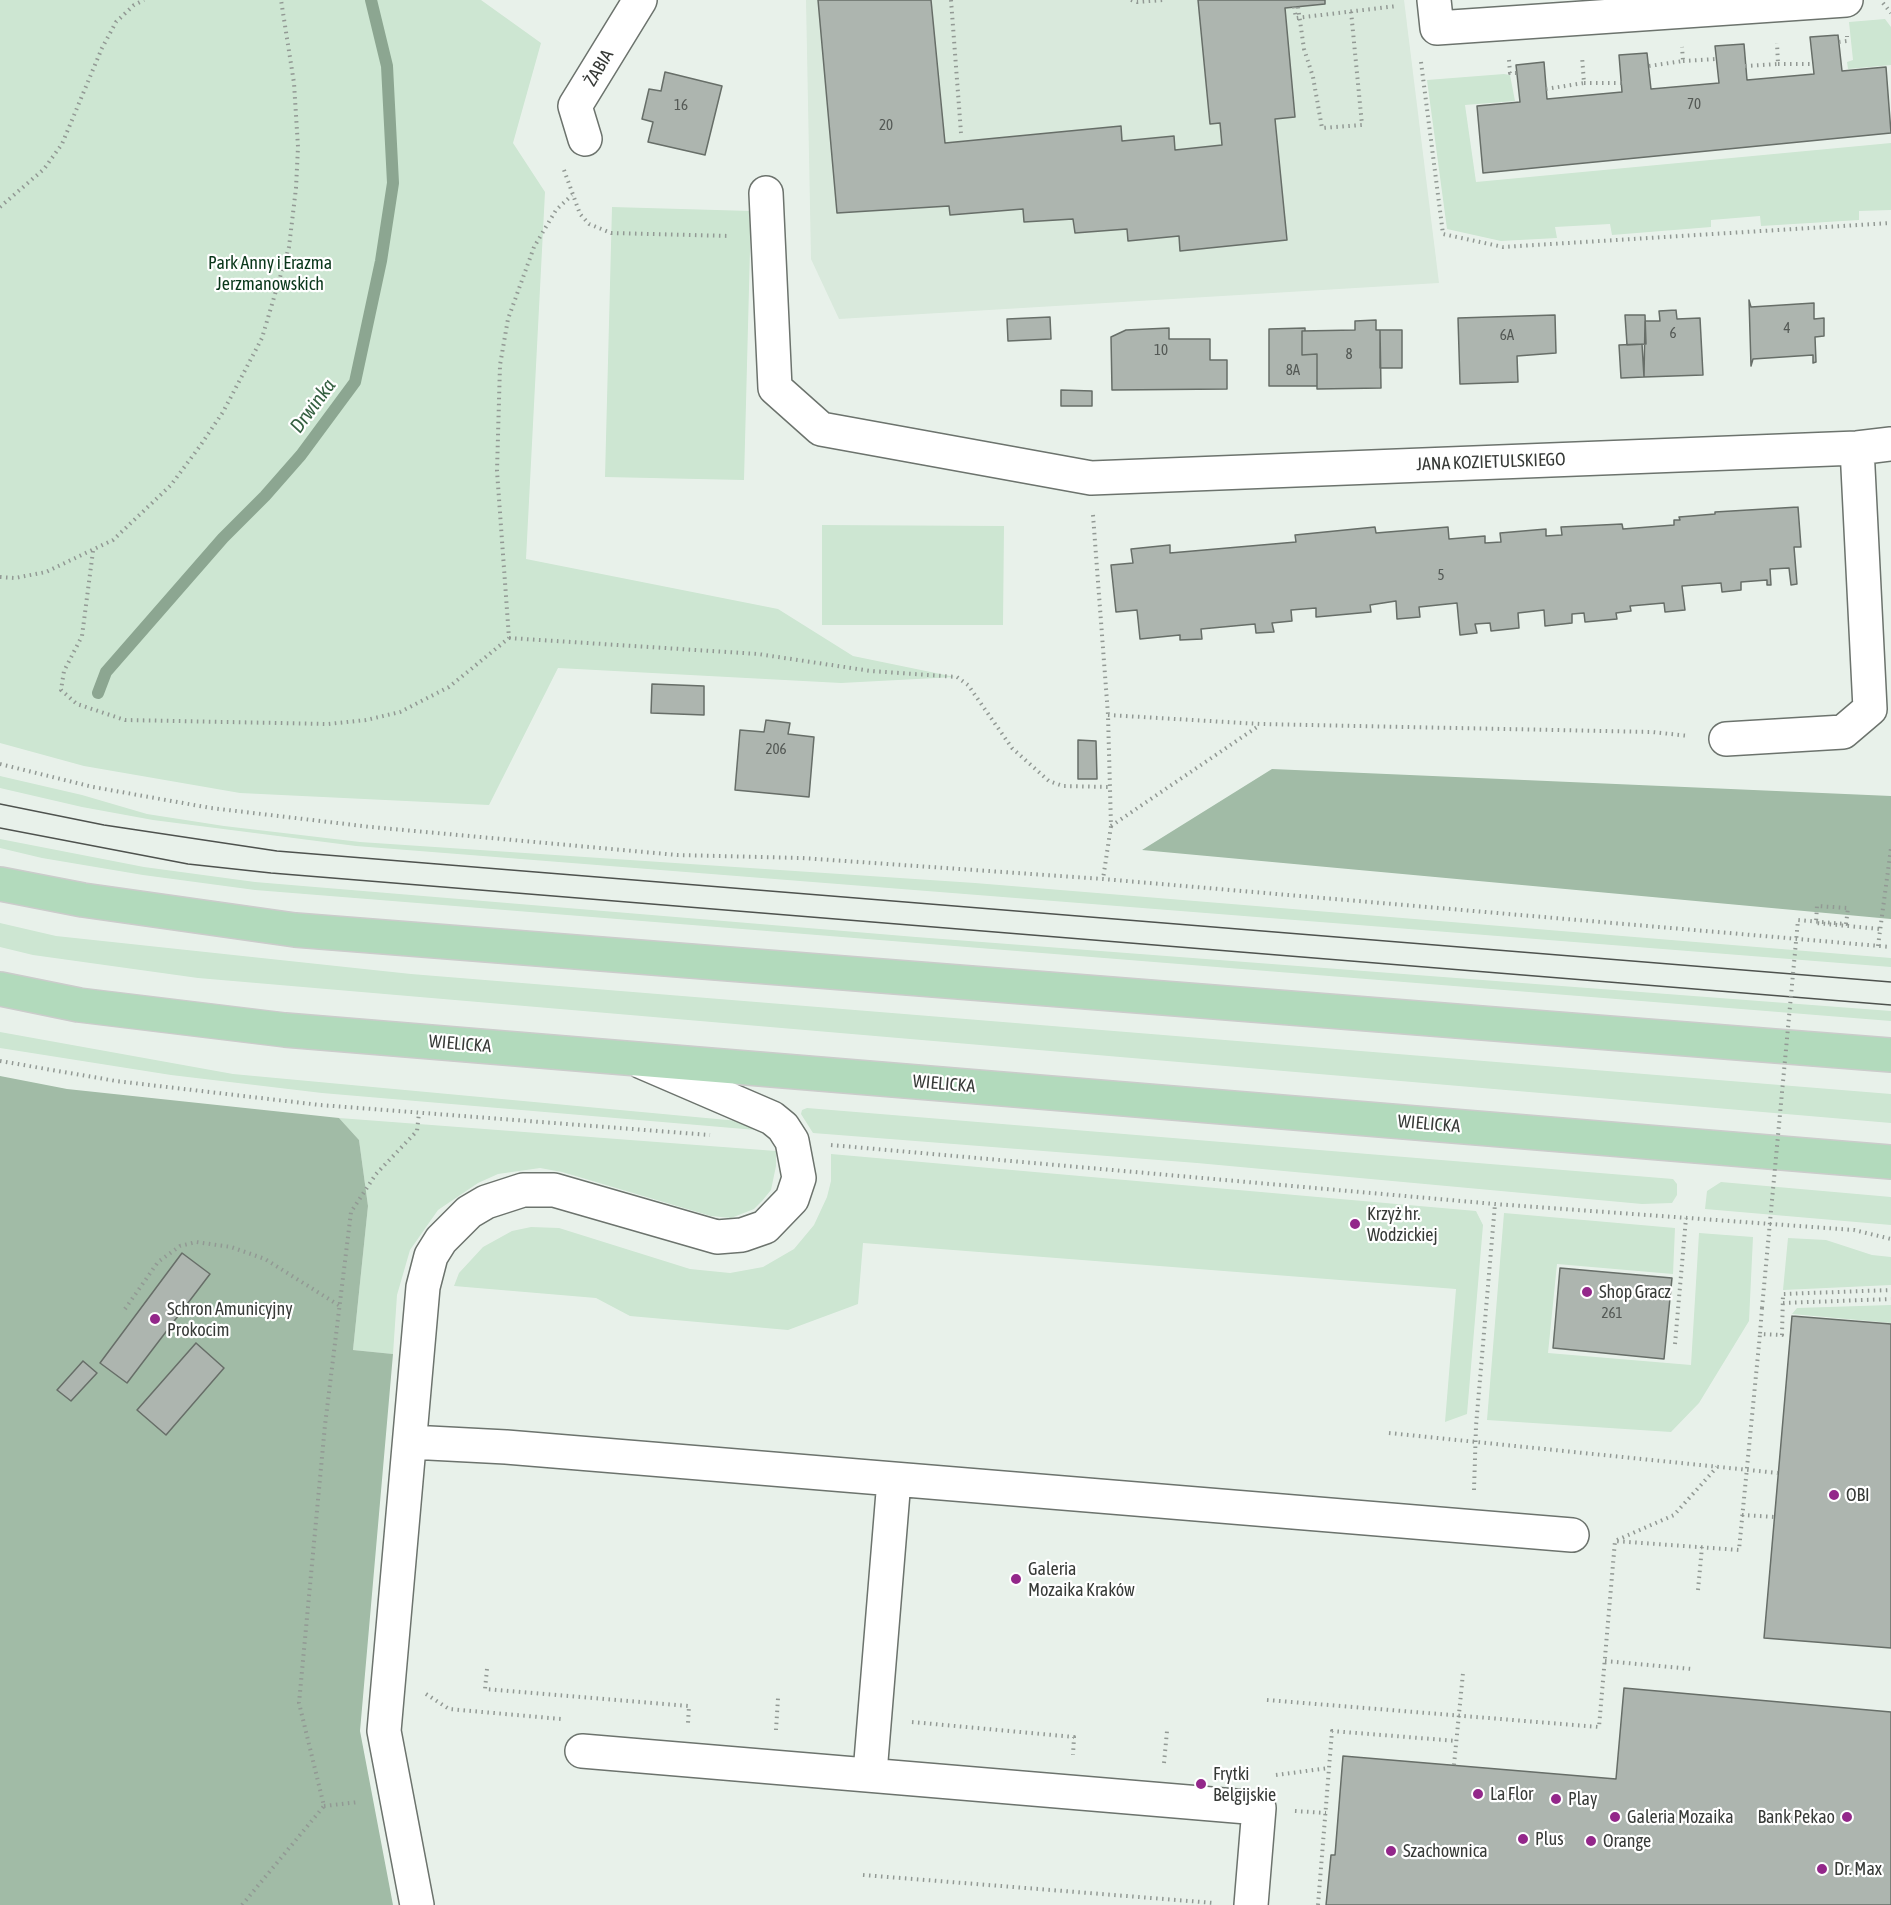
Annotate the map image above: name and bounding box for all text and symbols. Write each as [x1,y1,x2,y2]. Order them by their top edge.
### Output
street label: ŻABIA [580,46,618,90]
house number: 70 [1687,95,1701,113]
house number: 16 [674,96,688,114]
house number: 20 [879,116,893,134]
park label: Park Anny i Erazma Jerzmanowskich [208,252,332,294]
house number: 4 [1783,319,1791,337]
house number: 6 [1669,324,1677,342]
house number: 6A [1500,326,1514,344]
house number: 10 [1154,341,1168,359]
house number: 8 [1345,345,1353,363]
house number: 8A [1286,361,1300,379]
water label: Drwinka [285,374,341,438]
street label: JANA KOZIETULSKIEGO [1416,449,1566,475]
house number: 5 [1437,566,1445,584]
house number: 206 [765,740,787,758]
street label: WIELICKA [428,1031,492,1057]
street label: WIELICKA [912,1071,976,1097]
street label: WIELICKA [1397,1111,1461,1137]
place label: Krzyż hr. Wodzickiej [1367,1203,1438,1246]
marker: Krzyż hr. Wodzickiej [1348,1217,1362,1231]
place label: Shop Gracz [1599,1281,1671,1303]
marker: Shop Gracz [1580,1285,1594,1299]
place label: Schron Amunicyjny Prokocim [167,1298,293,1340]
house number: 261 [1601,1304,1623,1322]
marker: Schron Amunicyjny Prokocim [148,1312,162,1326]
place label: OBI [1846,1484,1870,1506]
marker: OBI [1827,1488,1841,1502]
place label: Galeria Mozaika Kraków [1028,1558,1135,1600]
marker: Galeria Mozaika Kraków [1009,1572,1023,1586]
place label: Frytki Belgijskie [1213,1763,1276,1806]
marker: Frytki Belgijskie [1194,1777,1208,1791]
place label: La Flor [1490,1783,1533,1805]
marker: La Flor [1471,1787,1485,1801]
place label: Play [1568,1788,1597,1810]
marker: Play [1549,1792,1563,1806]
place label: Galeria Mozaika [1627,1806,1734,1828]
place label: Bank Pekao [1757,1806,1835,1828]
marker: Galeria Mozaika [1608,1810,1622,1824]
marker: Bank Pekao [1840,1810,1854,1824]
place label: Plus [1535,1828,1564,1850]
place label: Orange [1603,1830,1651,1852]
marker: Plus [1516,1832,1530,1846]
marker: Orange [1584,1834,1598,1848]
place label: Szachownica [1403,1840,1488,1862]
marker: Szachownica [1384,1844,1398,1858]
place label: Dr. Max [1834,1858,1882,1880]
marker: Dr. Max [1815,1862,1829,1876]

